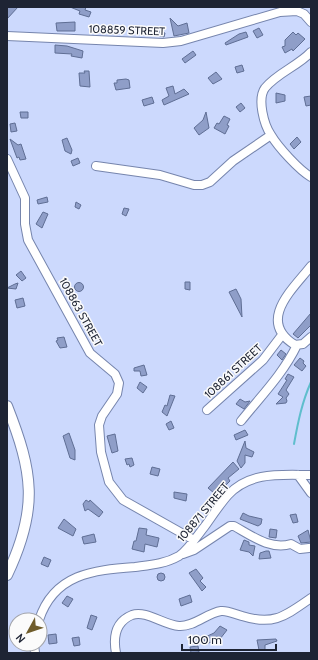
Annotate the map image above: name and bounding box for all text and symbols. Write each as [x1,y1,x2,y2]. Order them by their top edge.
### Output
street label: 108859 STREET [89,22,165,38]
street label: 108863 STREET [56,275,106,349]
street label: 108861 STREET [201,341,265,401]
street label: 108871 STREET [174,479,232,545]
north arrow [8,612,48,652]
scale bar [182,626,276,652]
text: N [12,631,28,646]
text: 100 m [188,632,222,647]

